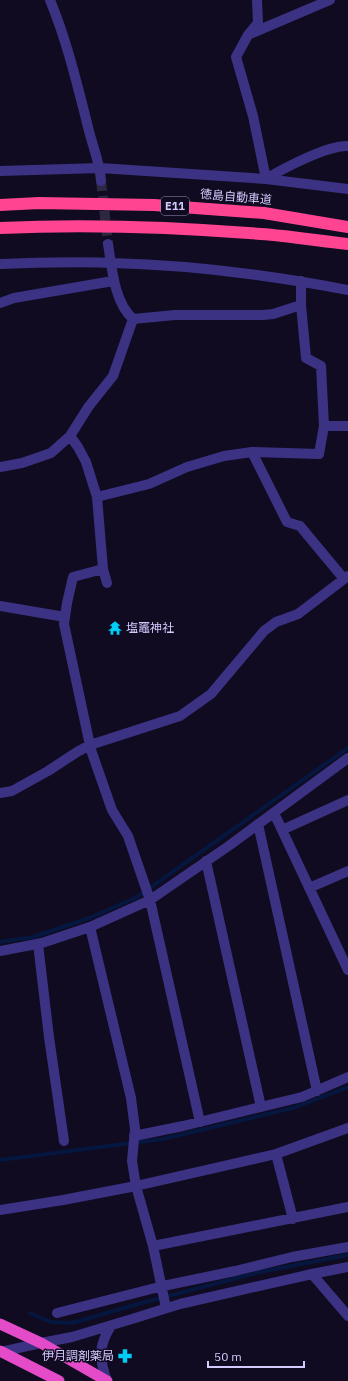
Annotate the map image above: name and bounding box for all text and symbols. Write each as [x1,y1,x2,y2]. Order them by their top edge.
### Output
street label: 徳島自動車道 [200,186,273,207]
road number: E11 [161,197,189,215]
temple icon: 塩竈神社 [107,620,123,636]
place label: 塩竈神社 [126,620,174,635]
scale bar [208,1343,304,1369]
place label: 伊月調剤薬局 [42,1348,114,1363]
pharmacy icon: 伊月調剤薬局 [117,1348,133,1364]
text: 50 m [214,1349,242,1364]

